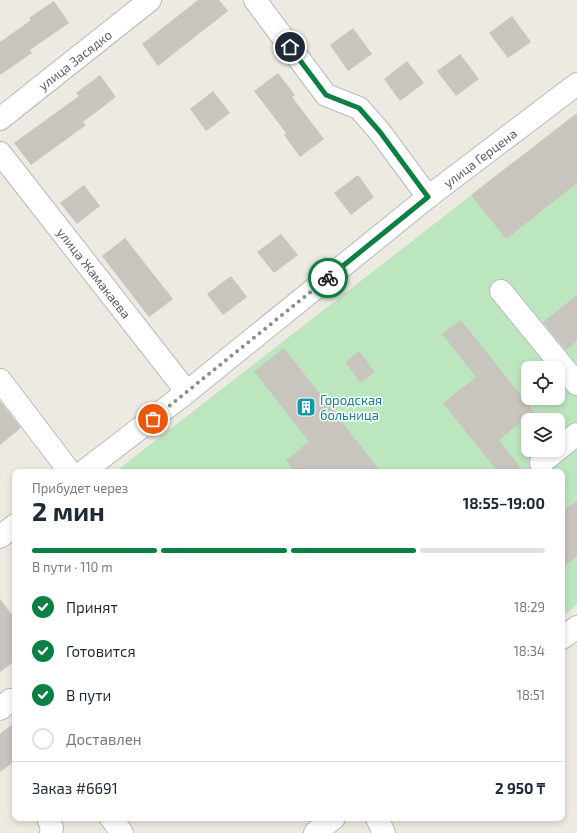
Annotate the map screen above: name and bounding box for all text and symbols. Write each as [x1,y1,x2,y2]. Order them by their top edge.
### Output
street label: улица Засядко [35,26,115,94]
pin [273,30,307,64]
icon: home [279,36,301,58]
street label: улица Герцена [440,125,520,191]
street label: улица Жамакаева [54,224,134,322]
courier [308,258,348,298]
icon: bike [317,267,339,289]
map controls [521,361,565,457]
button: locate [521,361,565,405]
place label: Городская больница [320,392,382,423]
building icon: Городская больница [295,396,317,418]
pin [136,402,170,436]
icon: bag [142,408,164,430]
button: layers [521,413,565,457]
text: Прибудет через [32,480,128,496]
text: 18:55–19:00 [463,494,545,512]
text: 2 мин [32,495,105,526]
text: В пути · 110 m [32,559,113,575]
icon: check [32,596,54,618]
text: Принят [66,598,118,616]
text: 18:29 [514,599,545,615]
icon: check [32,640,54,662]
text: Готовится [66,642,136,660]
text: 18:34 [514,643,545,659]
icon: check [32,684,54,706]
text: В пути [66,686,111,704]
text: 18:51 [517,687,545,703]
text: Доставлен [66,730,142,748]
text: Заказ #6691 [32,779,118,797]
text: 2 950 ₸ [495,779,545,797]

